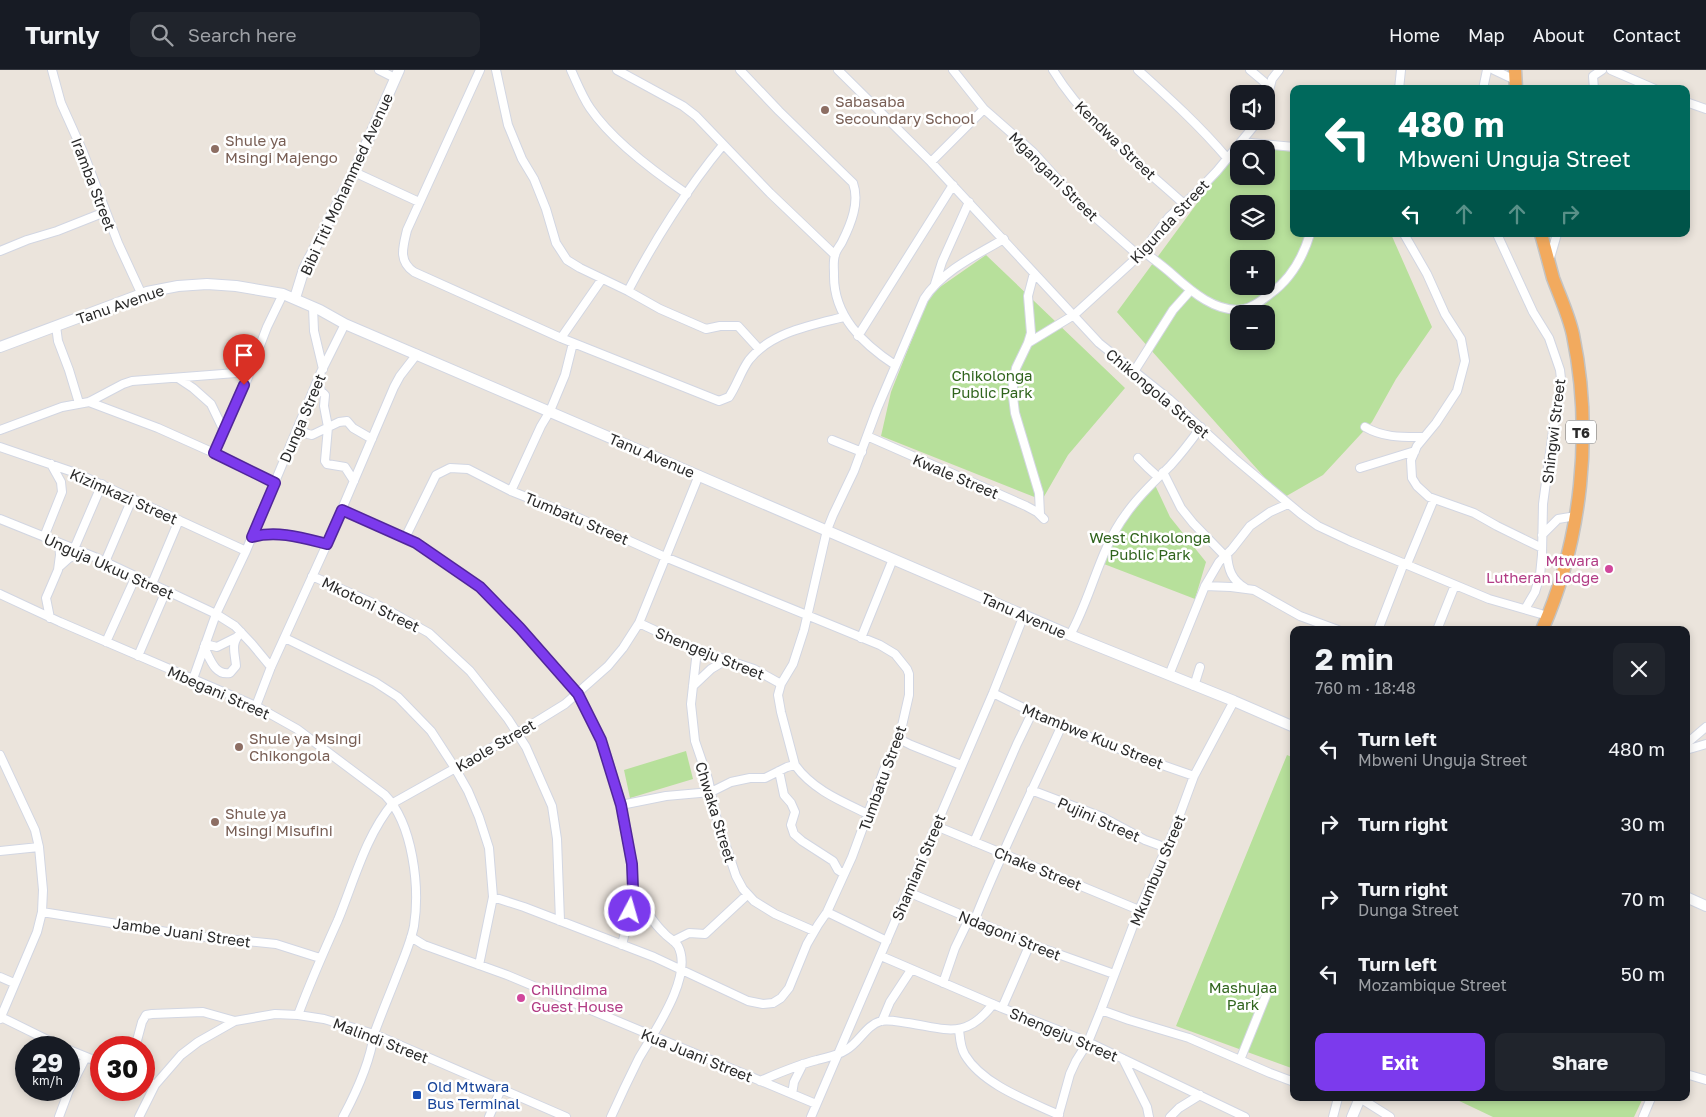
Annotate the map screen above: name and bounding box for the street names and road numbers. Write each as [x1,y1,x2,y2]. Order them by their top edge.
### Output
street label: Bibi Titi Mohammed Avenue [296,90,396,278]
street label: Kendwa Street [1072,97,1160,183]
street label: Mgangani Street [1006,128,1102,224]
street label: Iramba Street [68,135,120,233]
street label: Kigunda Street [1126,175,1212,267]
street label: Tanu Avenue [74,281,166,327]
street label: Chikongola Street [1103,344,1213,442]
street label: Dunga Street [275,371,329,465]
street label: Shingwi Street [1538,377,1568,485]
road number: T6 [1566,421,1596,444]
street label: Tanu Avenue [606,429,698,481]
street label: Kwale Street [910,450,1002,502]
street label: Kizimkazi Street [67,464,181,528]
street label: Tumbatu Street [522,488,632,548]
street label: Unguja Ukuu Street [41,529,177,603]
street label: Mkotoni Street [319,573,423,635]
street label: Tanu Avenue [979,588,1070,642]
street label: Shengeju Street [653,623,767,683]
street label: Mbegani Street [165,661,273,723]
street label: Mtambwe Kuu Street [1020,699,1166,773]
street label: Kaole Street [452,715,538,775]
street label: Tumbatu Street [855,723,909,833]
street label: Chwaka Street [692,759,740,865]
street label: Pujini Street [1055,793,1143,845]
street label: Shamiani Street [887,811,949,923]
street label: Mkumbuu Street [1125,812,1189,928]
street label: Chake Street [992,842,1084,894]
street label: Ndagoni Street [956,906,1064,964]
street label: Jambe Juani Street [112,913,252,951]
street label: Shengeju Street [1007,1003,1121,1065]
street label: Malindi Street [331,1014,431,1066]
street label: Kua Juani Street [639,1024,755,1086]

